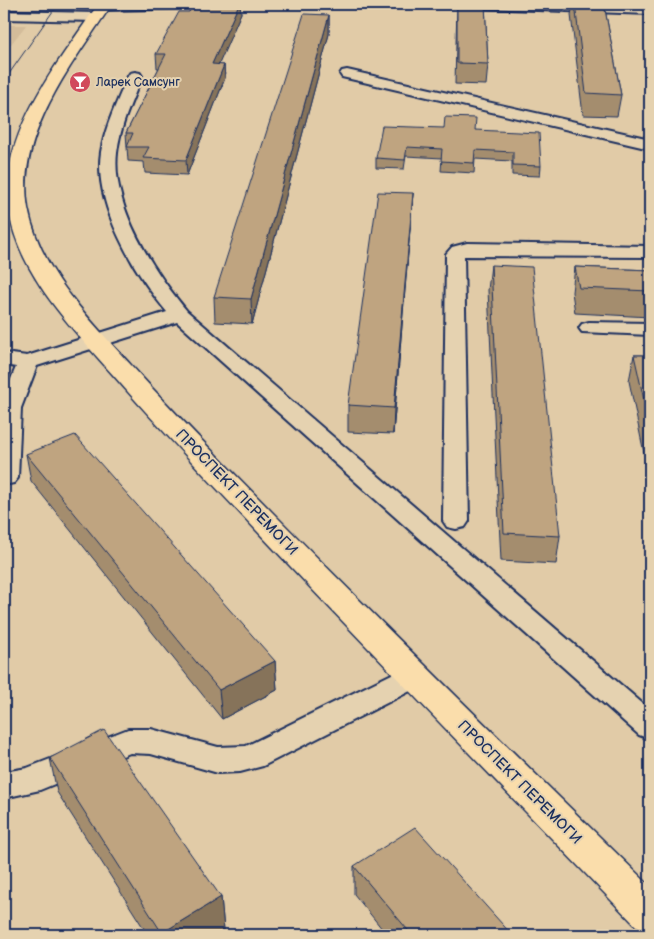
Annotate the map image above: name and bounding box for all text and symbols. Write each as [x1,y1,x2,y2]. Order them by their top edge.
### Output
bar icon: Ларек Самсунг [68,70,92,94]
place label: Ларек Самсунг [95,75,180,90]
street label: ПРОСПЕКТ ПЕРЕМОГИ [171,425,302,559]
street label: ПРОСПЕКТ ПЕРЕМОГИ [454,716,586,848]

